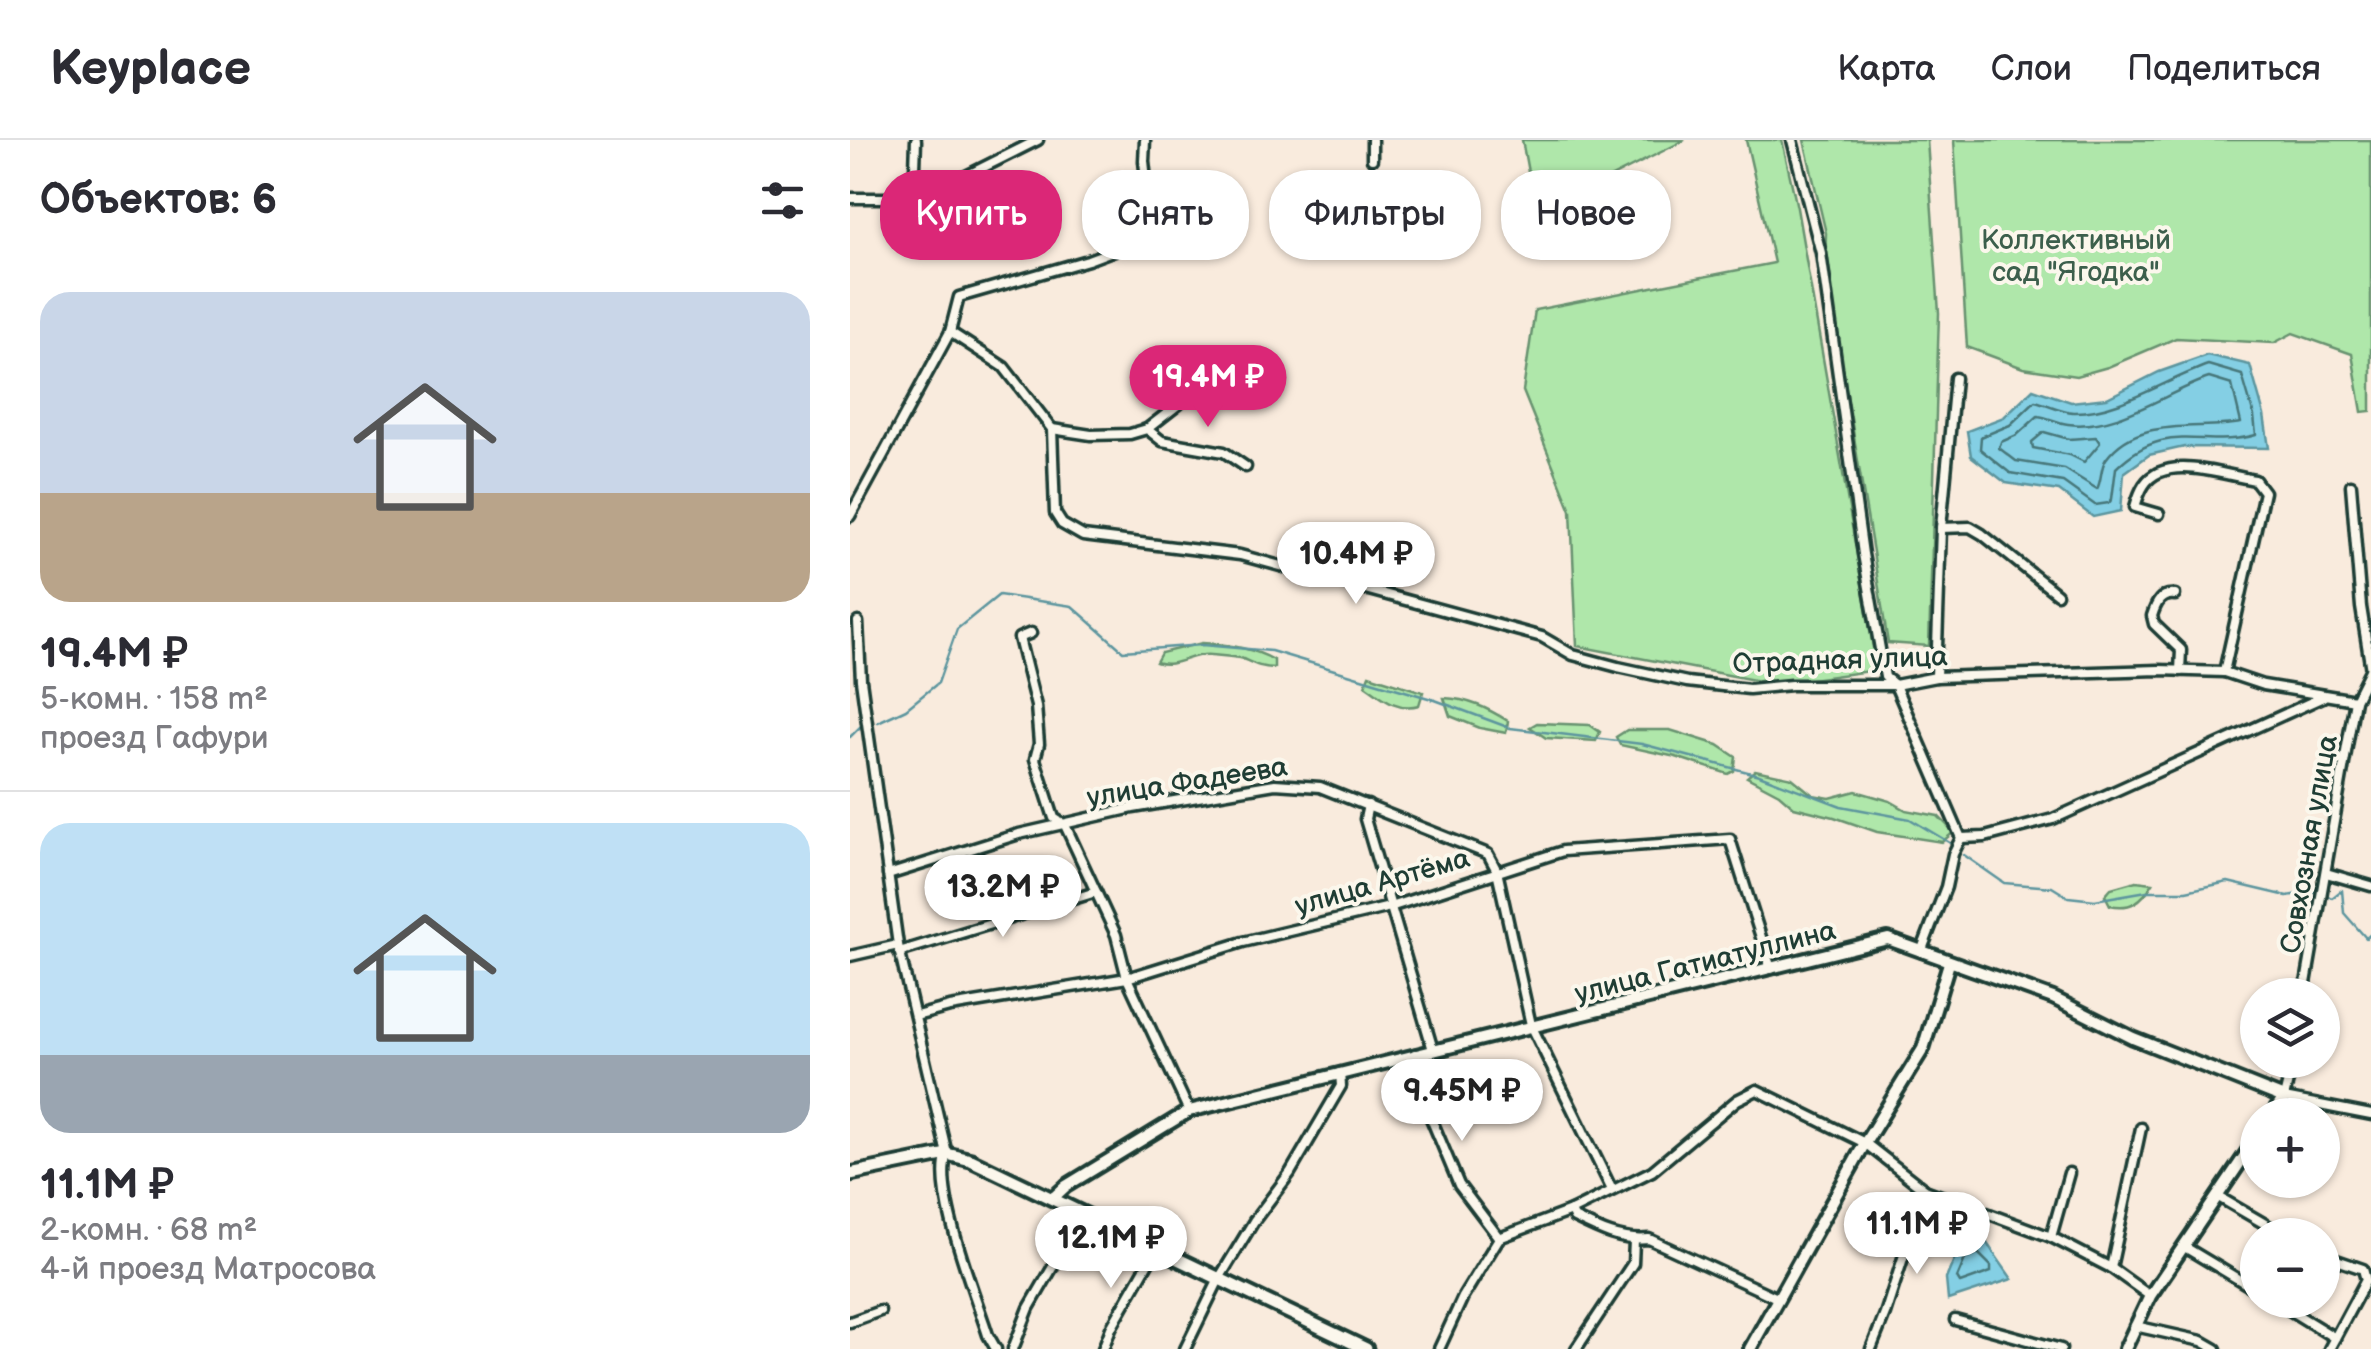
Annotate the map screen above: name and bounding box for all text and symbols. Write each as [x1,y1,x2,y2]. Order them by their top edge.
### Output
text: Keyplace [50,41,251,98]
text: Карта [1837,48,1936,91]
text: Слои [1991,48,2072,91]
text: Поделиться [2127,48,2321,91]
chip: Купить [880,170,1062,260]
chip: Снять [1082,170,1249,260]
chip: Фильтры [1269,170,1481,260]
chip: Новое [1501,170,1671,260]
icon: filters [755,173,810,228]
text: Объектов: 6 [40,175,277,226]
park label: Коллективный сад "Ягодка" [1981,224,2171,289]
pin: 19.4M ₽ [1116,345,1300,430]
icon: home [335,357,515,537]
text: 19.4M ₽ [1152,358,1264,397]
pin: 10.4M ₽ [1264,522,1448,607]
text: 10.4M ₽ [1299,535,1413,574]
text: 19.4M ₽ [40,629,188,680]
street label: Отрадная улица [1732,640,1949,681]
text: 5-комн. · 158 m² [40,680,268,719]
text: проезд Гафури [40,719,269,758]
street label: Совхозная улица [2274,732,2345,956]
street label: улица Фадеева [1085,750,1290,815]
street label: улица Артёма [1291,842,1474,923]
pin: 13.2M ₽ [911,855,1095,940]
text: 13.2M ₽ [946,868,1060,907]
icon: home [335,888,515,1068]
street label: улица Гатиатуллина [1571,914,1840,1011]
map controls [2240,978,2340,1318]
button: layers [2240,978,2340,1078]
pin: 9.45M ₽ [1370,1059,1554,1144]
text: 9.45M ₽ [1403,1072,1521,1111]
button: + [2240,1098,2340,1198]
text: 11.1M ₽ [40,1160,174,1211]
pin: 11.1M ₽ [1825,1192,2009,1277]
text: 11.1M ₽ [1866,1205,1968,1244]
pin: 12.1M ₽ [1019,1206,1203,1291]
text: 2-комн. · 68 m² [40,1211,257,1250]
button: − [2240,1218,2340,1318]
text: 12.1M ₽ [1057,1219,1165,1258]
text: 4-й проезд Матросова [40,1250,376,1289]

